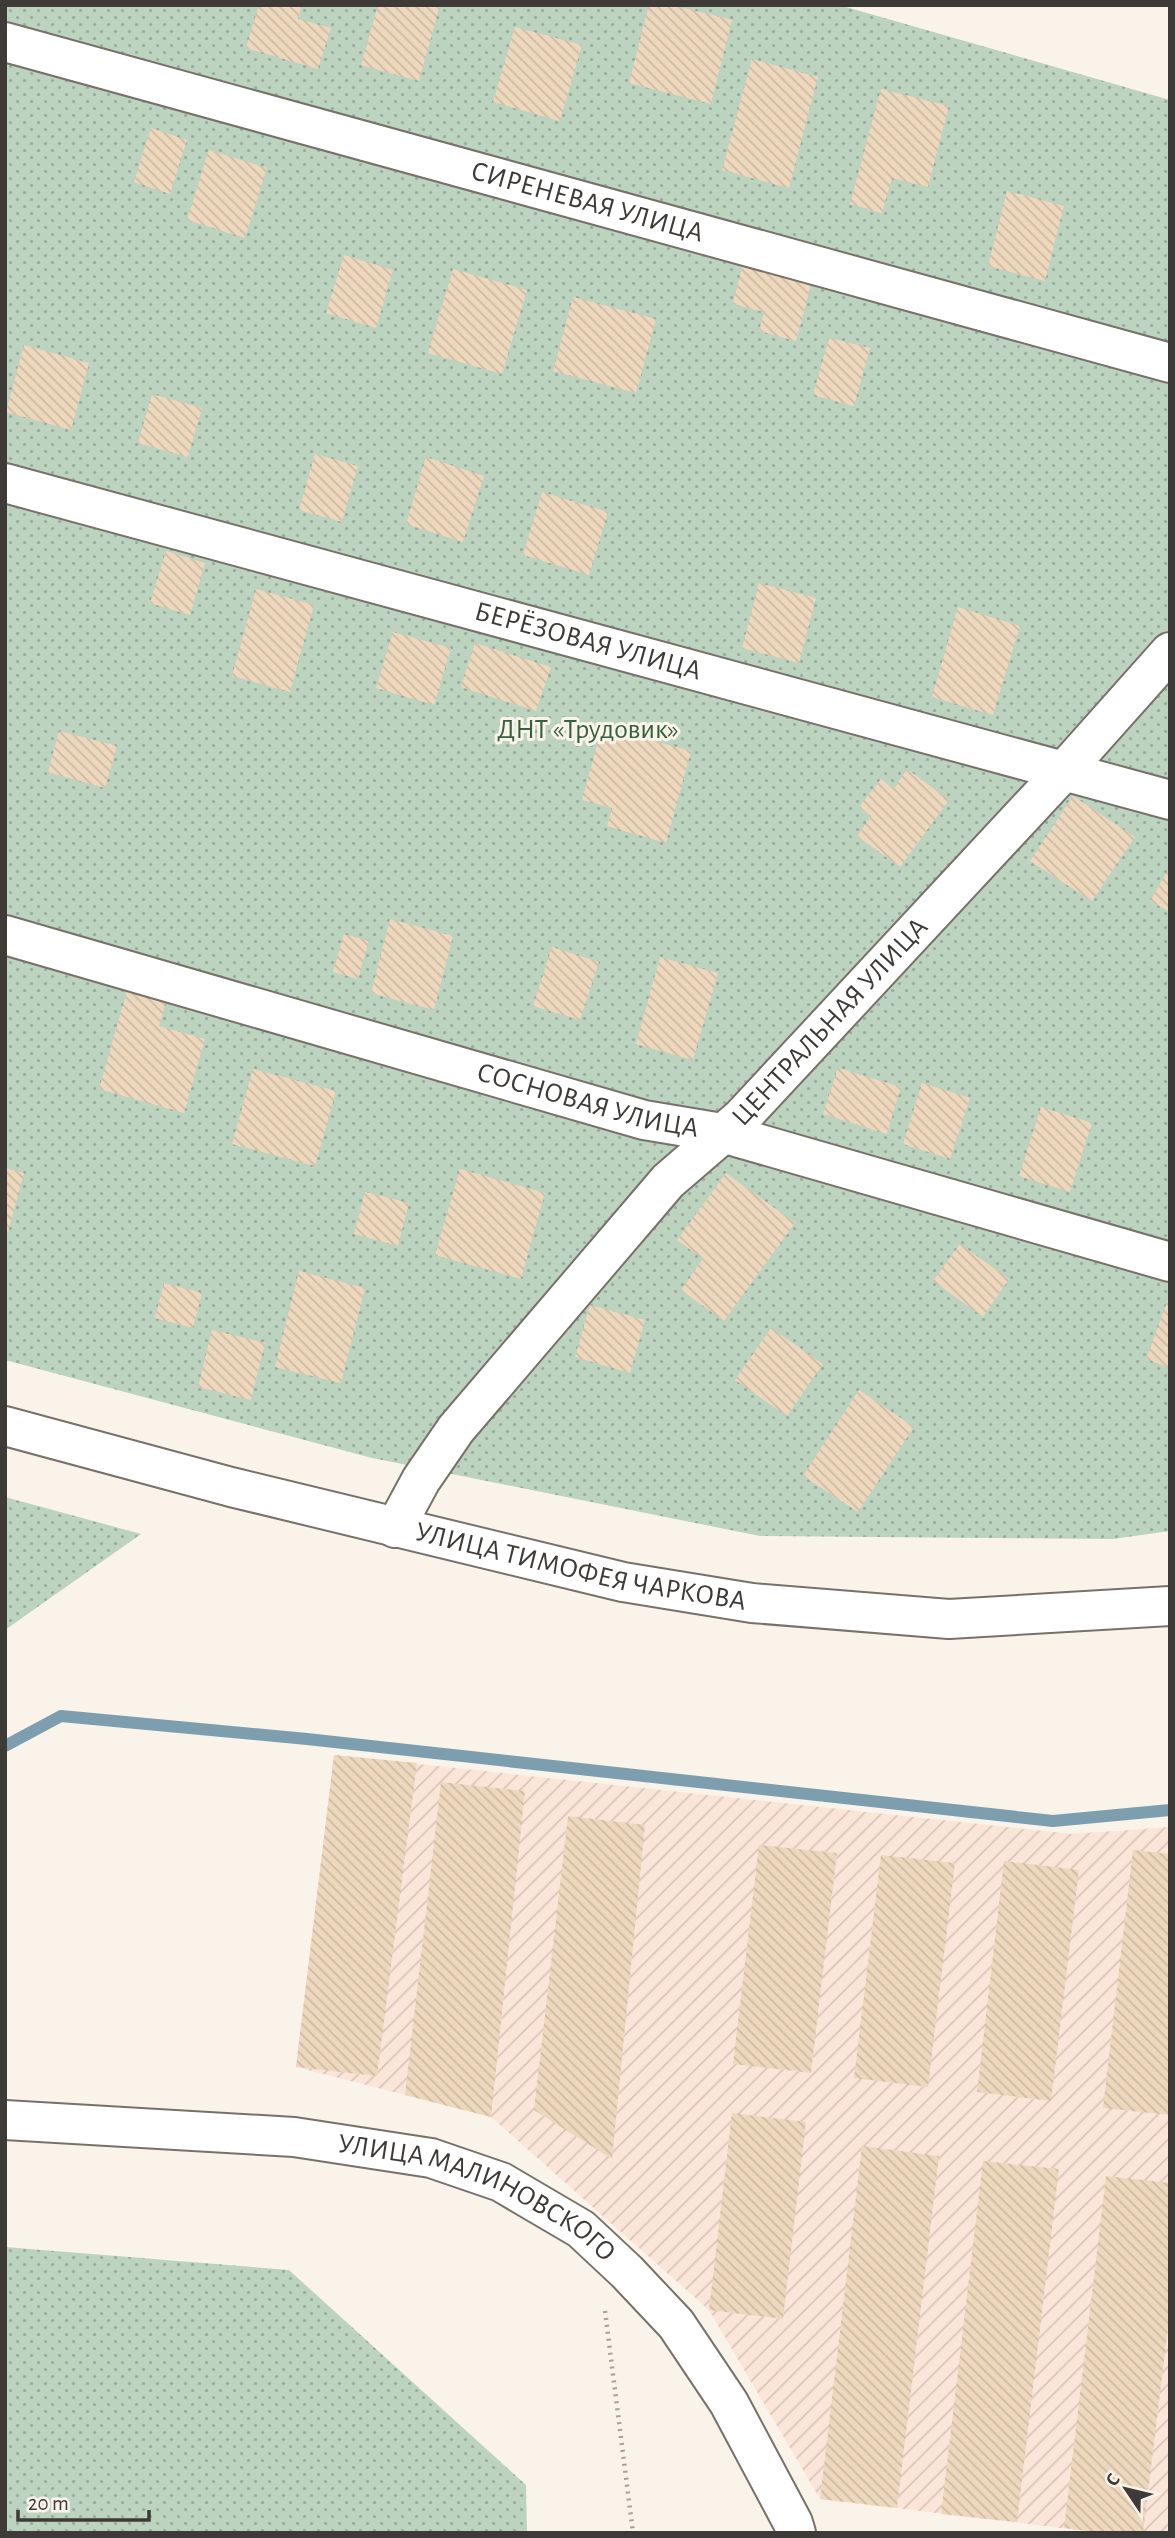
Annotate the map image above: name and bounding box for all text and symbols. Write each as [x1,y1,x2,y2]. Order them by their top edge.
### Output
street label: СИРЕНЕВАЯ УЛИЦА [468,157,707,248]
street label: БЕРЁЗОВАЯ УЛИЦА [471,597,704,686]
park label: ДНТ «Трудовик» [497,716,679,744]
street label: ЦЕНТРАЛЬНАЯ УЛИЦА [727,913,933,1132]
street label: СОСНОВАЯ УЛИЦА [474,1058,701,1143]
street label: УЛИЦА ТИМОФЕЯ ЧАРКОВА [412,1518,748,1616]
street label: УЛИЦА МАЛИНОВСКОГО [336,2130,621,2267]
north arrow [1091,2454,1161,2524]
text: С [1103,2470,1124,2490]
scale bar [18,2478,149,2522]
text: 20 m [28,2493,69,2514]

